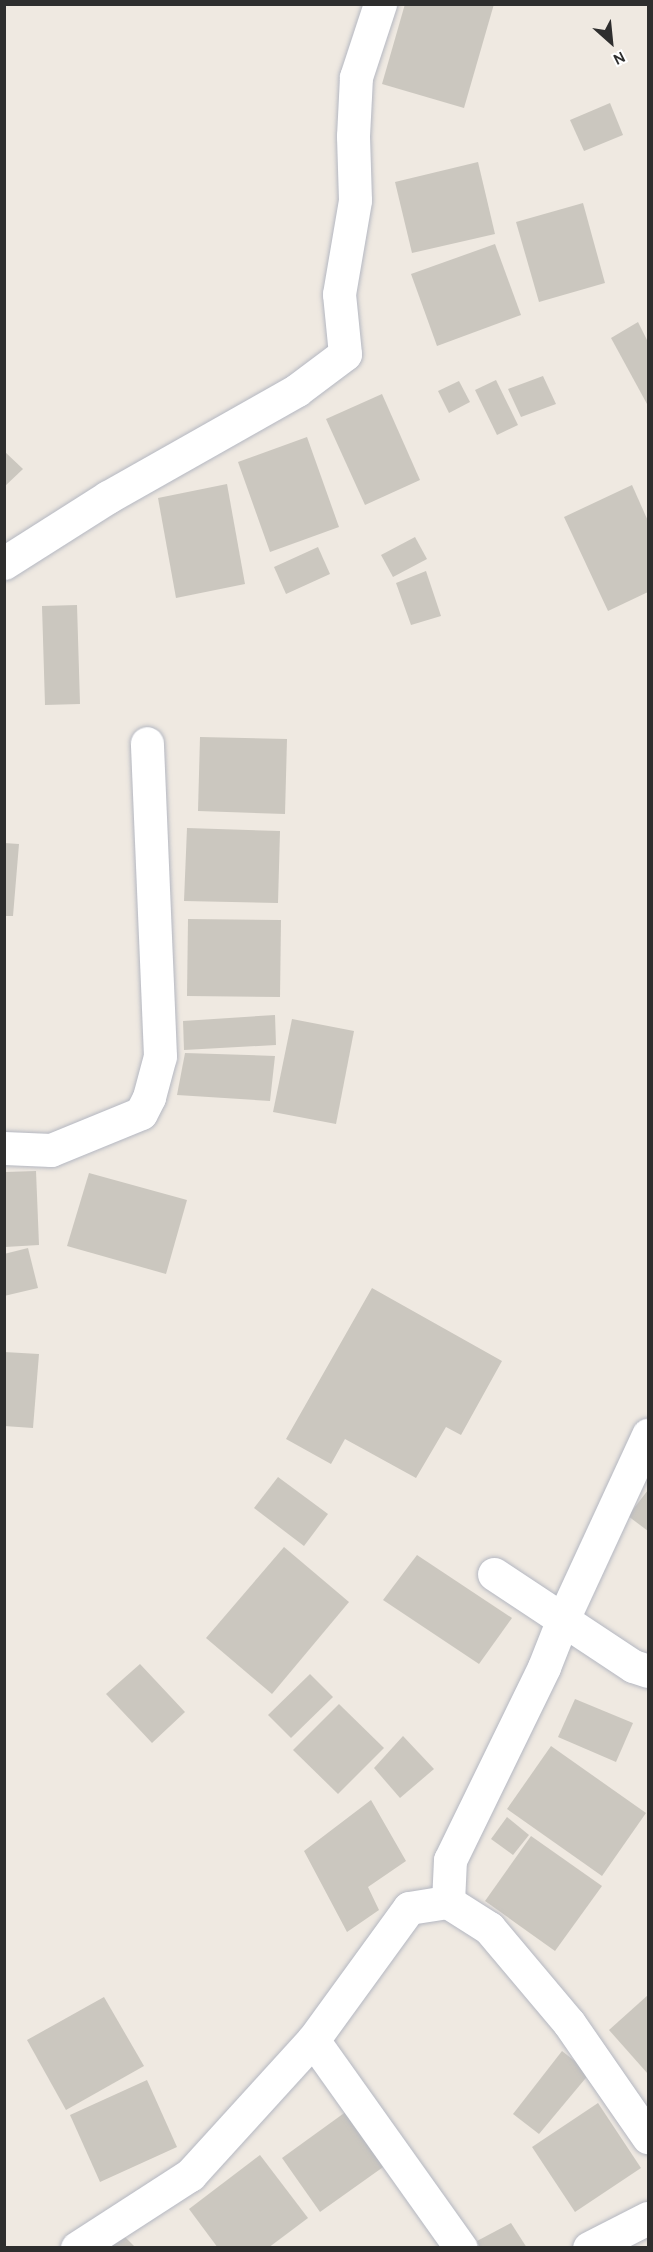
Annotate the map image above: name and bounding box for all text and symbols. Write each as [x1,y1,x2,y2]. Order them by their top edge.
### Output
north arrow [581,12,641,72]
text: N [610,47,629,70]

